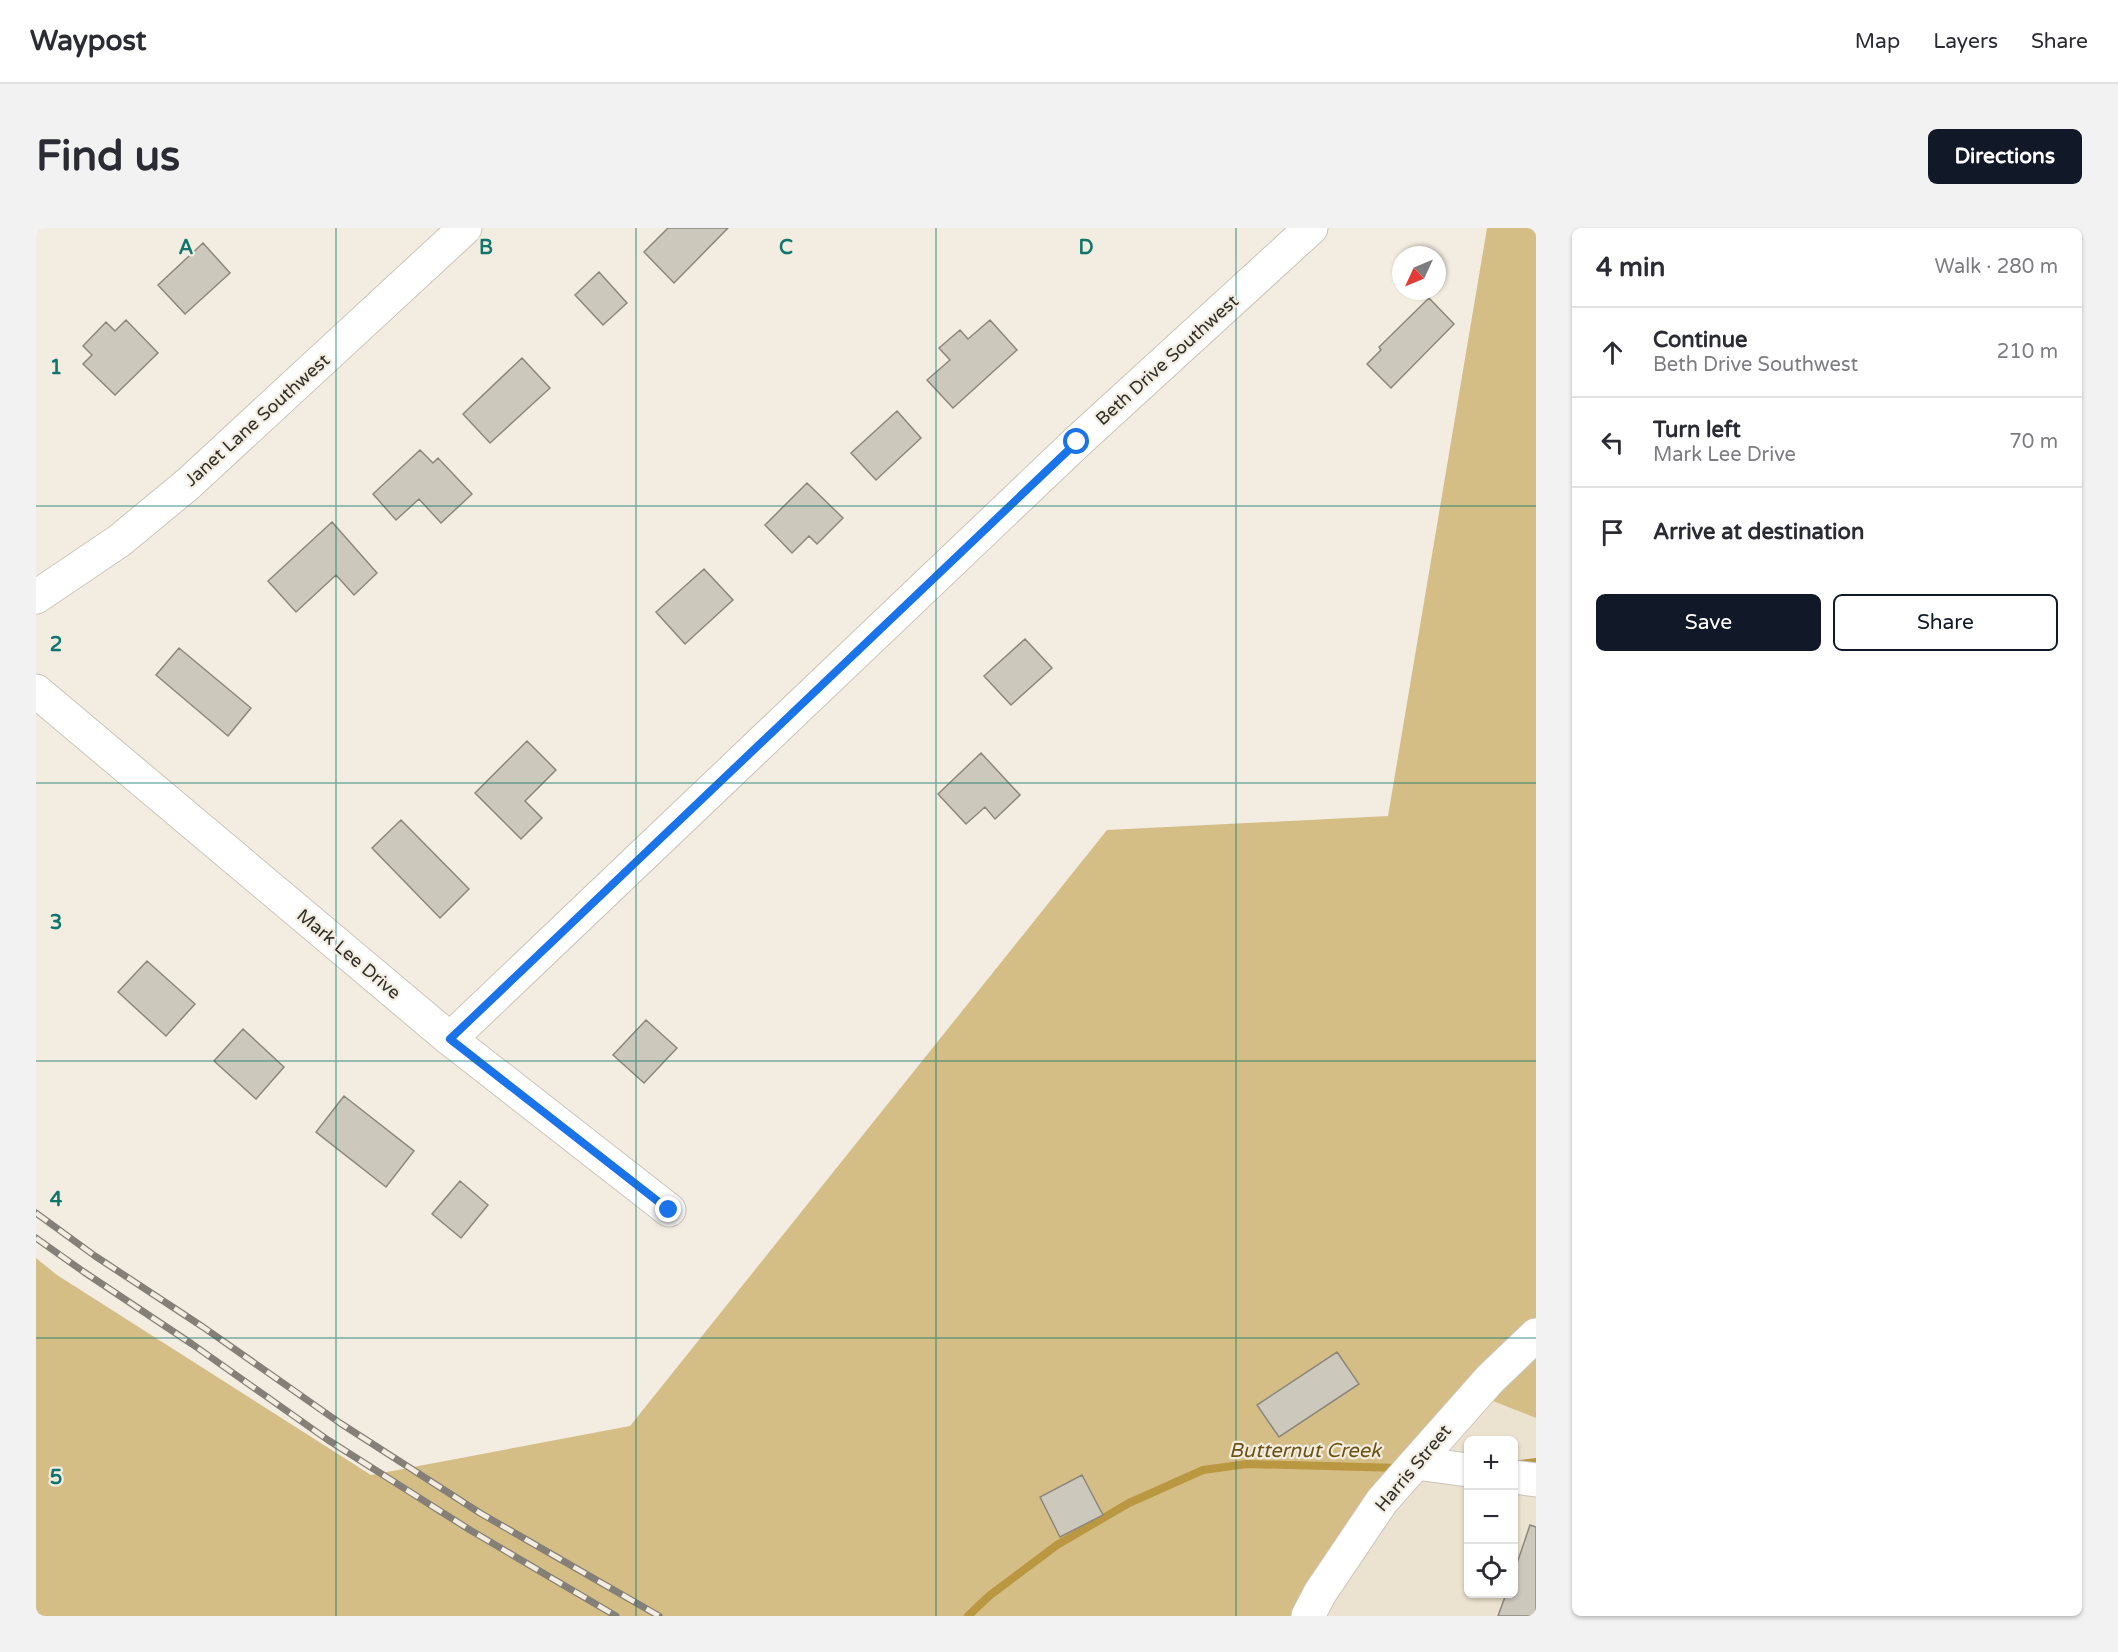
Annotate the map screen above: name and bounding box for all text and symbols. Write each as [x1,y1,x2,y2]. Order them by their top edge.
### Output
text: Waypost [30,24,146,58]
text: Map [1855,29,1900,54]
text: Layers [1933,29,1998,54]
text: Share [2031,29,2088,54]
button: Directions [1928,129,2082,184]
text: Find us [36,131,180,182]
text: A [179,236,194,260]
text: B [479,236,493,260]
text: C [779,236,793,260]
text: D [1078,236,1094,260]
north arrow [1392,246,1446,300]
text: 4 min [1596,252,1665,283]
text: Walk · 280 m [1935,255,2058,279]
street label: Beth Drive Southwest [1091,290,1243,430]
text: Continue [1653,327,1748,353]
icon: ahead [1596,336,1629,369]
text: 210 m [1997,340,2058,364]
street label: Janet Lane Southwest [180,349,334,491]
text: Beth Drive Southwest [1653,353,1858,377]
text: 1 [50,356,62,380]
text: Turn left [1653,417,1741,443]
icon: left [1596,426,1629,459]
route start [1063,428,1089,454]
text: 70 m [2009,430,2058,454]
text: Mark Lee Drive [1653,443,1796,467]
icon: arrive [1596,516,1629,549]
text: Arrive at destination [1653,519,1864,545]
button: Save [1596,594,1821,651]
button: Share [1833,594,2058,651]
text: 2 [50,633,62,657]
street label: Mark Lee Drive [293,904,405,1004]
text: 3 [50,911,62,935]
text: 4 [50,1188,63,1212]
route end [655,1196,681,1222]
street label: Harris Street [1370,1420,1456,1516]
map controls [1464,1436,1518,1598]
button: + [1464,1436,1518,1490]
water label: Butternut Creek [1229,1439,1383,1463]
text: 5 [50,1466,62,1490]
button: − [1464,1490,1518,1544]
button: locate [1464,1544,1518,1598]

